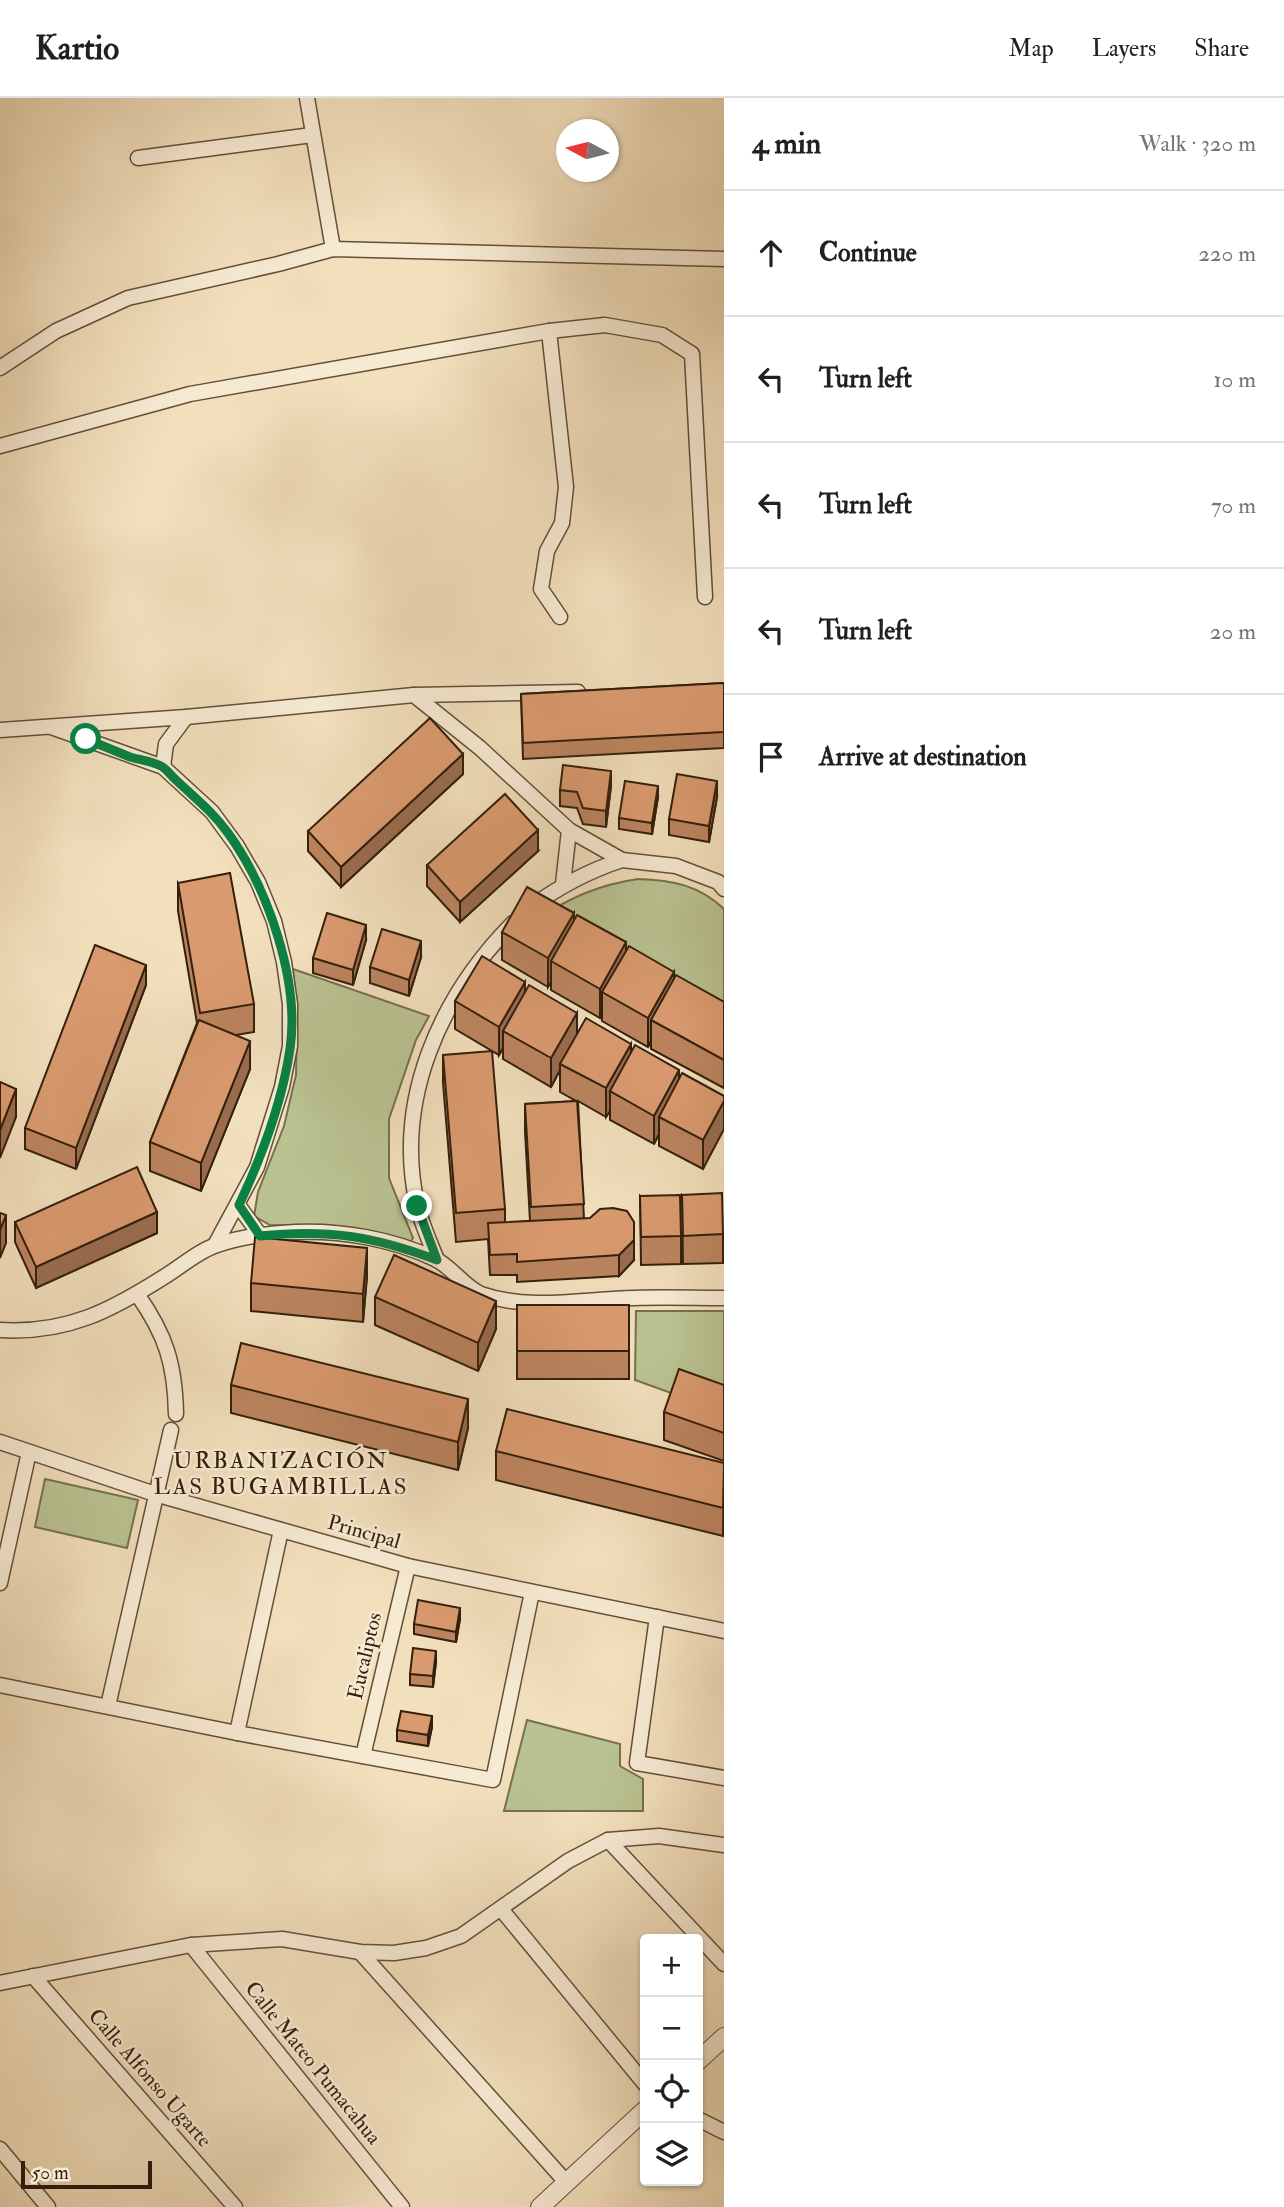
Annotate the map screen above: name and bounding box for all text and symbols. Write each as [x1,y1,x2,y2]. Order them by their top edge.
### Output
text: Kartio [35,28,119,69]
text: Map [1009,33,1054,64]
text: Layers [1092,33,1156,64]
text: Share [1194,33,1249,64]
north arrow [556,119,619,182]
text: 4 min [752,125,821,162]
text: Walk · 320 m [1139,129,1256,158]
icon: ahead [752,234,790,272]
text: Continue [819,237,917,269]
text: 220 m [1198,239,1256,268]
icon: left [752,360,790,398]
text: Turn left [819,363,912,395]
text: 10 m [1213,365,1256,394]
icon: left [752,486,790,524]
text: Turn left [819,489,912,521]
text: 70 m [1211,491,1256,520]
icon: left [752,612,790,650]
text: Turn left [819,615,912,647]
text: 20 m [1210,617,1256,646]
route start [70,723,101,754]
icon: arrive [752,738,790,776]
text: Arrive at destination [819,741,1027,773]
route end [401,1190,432,1221]
district label: URBANIZACIÓN LAS BUGAMBILLAS [153,1446,409,1501]
street label: Principal [324,1509,404,1555]
street label: Eucaliptos [342,1610,388,1702]
map controls [640,1934,703,2186]
button: + [640,1934,703,1997]
street label: Calle Mateo Pumacahua [239,1976,387,2150]
button: − [640,1997,703,2060]
street label: Calle Alfonso Ugarte [82,2003,218,2153]
button: locate [640,2060,703,2123]
button: layers [640,2123,703,2186]
scale bar [21,2158,152,2190]
text: 50 m [32,2161,69,2185]

